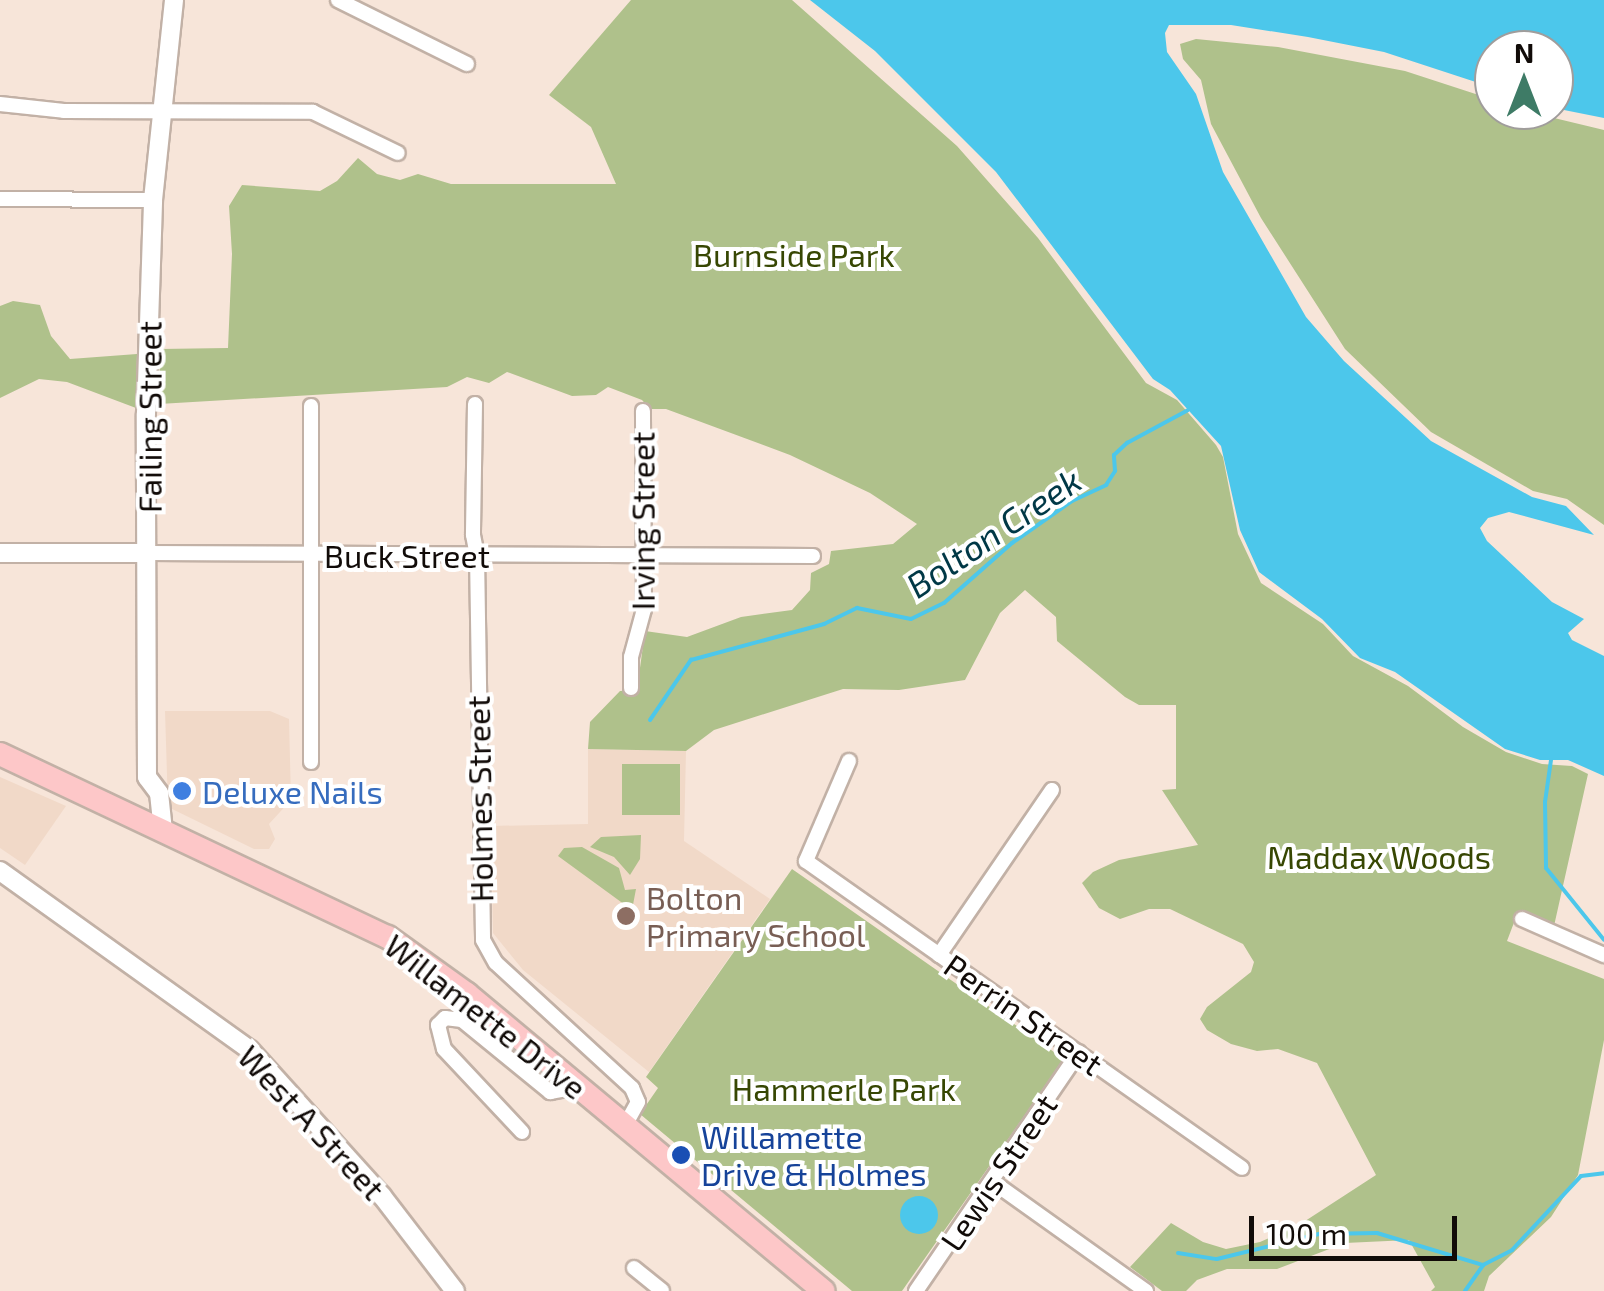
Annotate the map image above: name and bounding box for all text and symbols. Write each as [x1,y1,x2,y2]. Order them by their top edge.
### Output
north arrow [1474,30,1574,130]
text: N [1514,35,1534,69]
park label: Burnside Park [693,235,895,273]
street label: Failing Street [130,321,168,513]
street label: Irving Street [623,432,661,610]
water label: Bolton Creek [898,458,1088,606]
street label: Buck Street [324,536,490,574]
street label: Holmes Street [458,695,500,903]
place label: Deluxe Nails [202,772,383,810]
marker: Deluxe Nails [171,780,193,802]
park label: Maddax Woods [1267,837,1491,875]
place label: Bolton Primary School [646,879,866,954]
marker: Bolton Primary School [615,905,637,927]
street label: Willamette Drive [378,926,594,1106]
street label: Perrin Street [938,945,1110,1083]
street label: West A Street [230,1036,394,1208]
park label: Hammerle Park [732,1069,956,1107]
street label: Lewis Street [932,1087,1064,1257]
place label: Willamette Drive & Holmes [701,1118,926,1193]
marker: Willamette Drive & Holmes [670,1144,692,1166]
scale bar [1254,1196,1462,1258]
text: 100 m [1266,1215,1347,1251]

